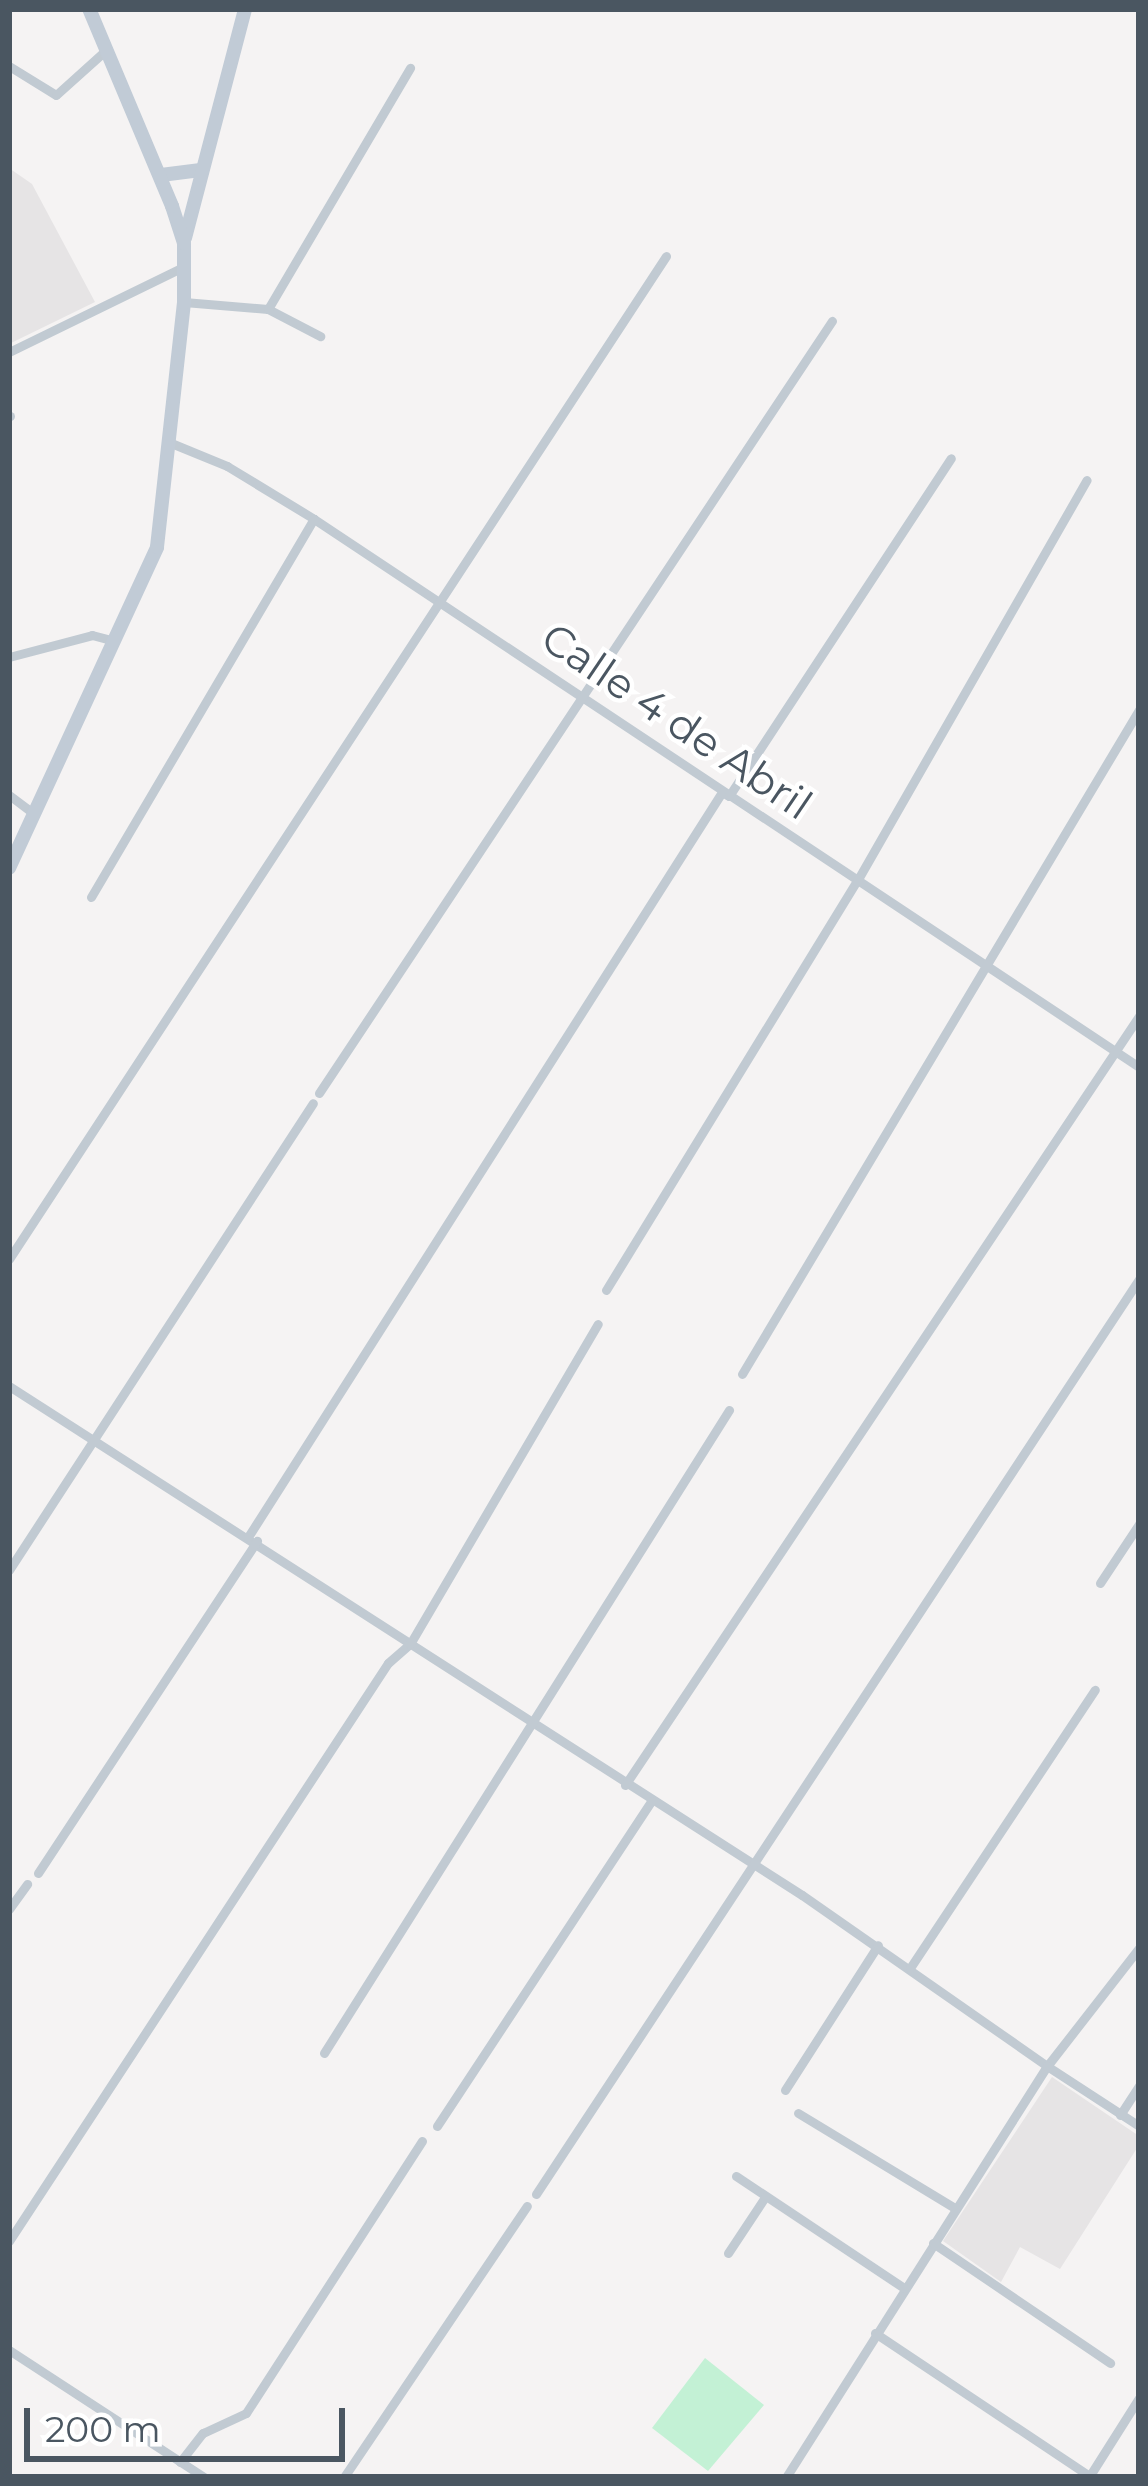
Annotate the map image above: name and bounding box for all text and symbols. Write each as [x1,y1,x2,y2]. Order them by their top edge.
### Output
street label: Calle 4 de Abril [533,612,821,830]
scale bar [30,2384,351,2458]
text: 200 m [45,2407,161,2451]

